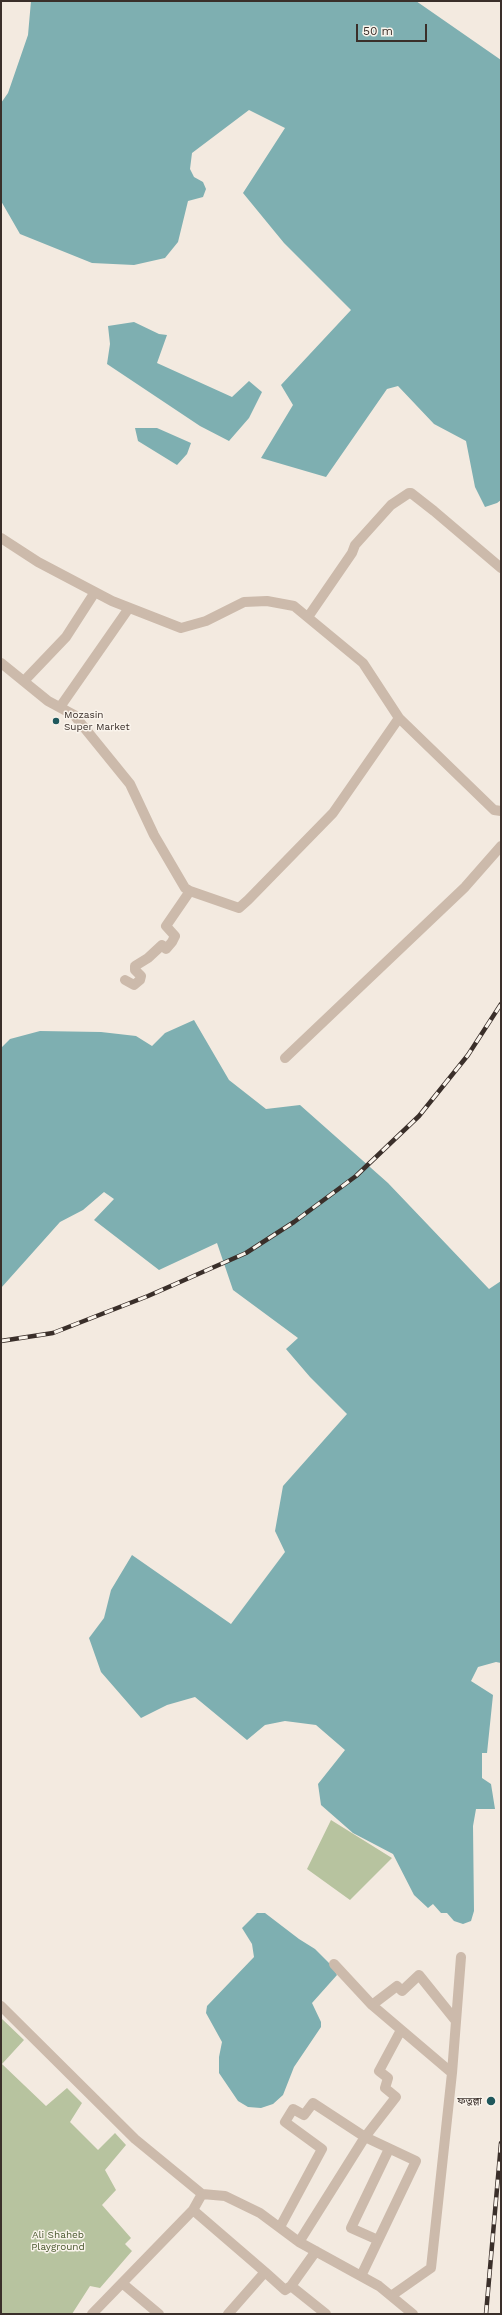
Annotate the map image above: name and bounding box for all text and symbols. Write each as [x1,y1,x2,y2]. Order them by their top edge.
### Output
scale bar [358,16,429,42]
text: 50 m [363,24,393,38]
place label: Mozasin Super Market [64,709,130,732]
marker: Mozasin Super Market [51,716,61,726]
place label: ফতুল্লা [457,2095,482,2107]
marker: ফতুল্লা [485,2095,497,2107]
park label: Ali Shaheb Playground [31,2229,85,2252]

